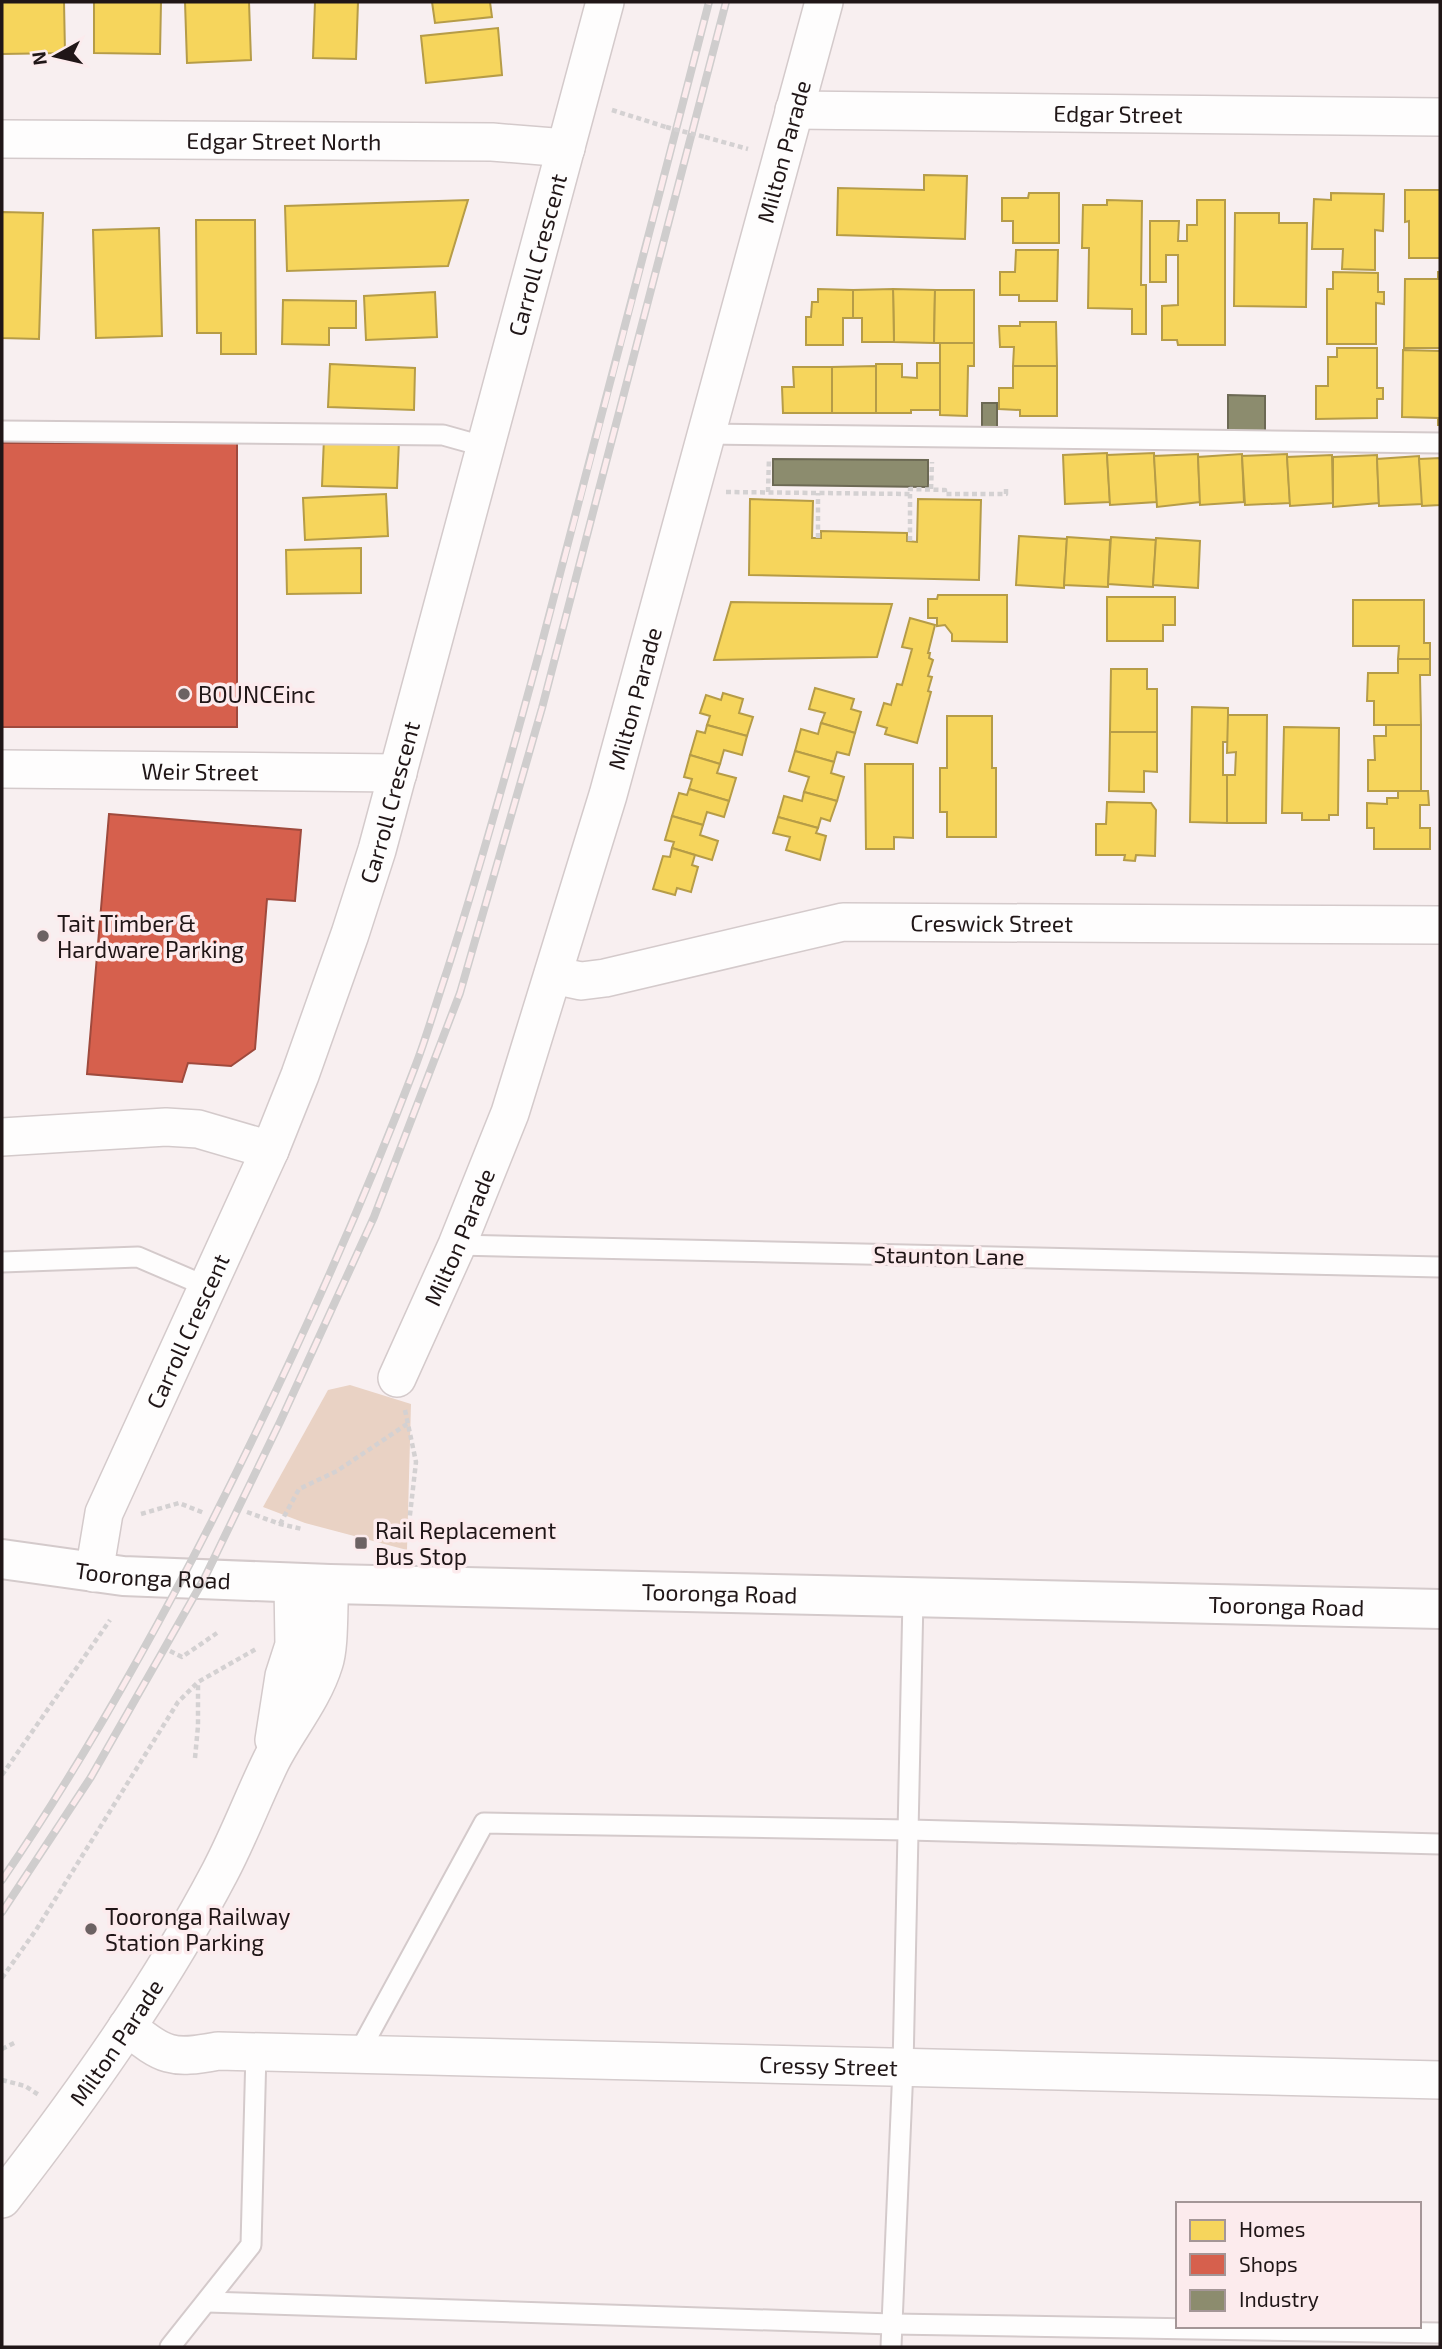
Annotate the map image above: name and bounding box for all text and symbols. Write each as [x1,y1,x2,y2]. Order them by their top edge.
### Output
north arrow [21,21,91,91]
text: N [26,50,51,67]
street label: Milton Parade [751,77,816,226]
street label: Edgar Street [1053,99,1183,128]
street label: Edgar Street North [186,126,382,155]
street label: Carroll Crescent [502,170,572,339]
street label: Milton Parade [602,624,667,773]
place label: BOUNCEinc [198,680,315,708]
marker: BOUNCEinc [176,686,192,702]
street label: Carroll Crescent [353,718,425,887]
street label: Weir Street [141,756,259,786]
street label: Creswick Street [910,908,1073,937]
place label: Tait Timber & Hardware Parking [57,909,244,963]
marker: Tait Timber & Hardware Parking [35,928,51,944]
street label: Milton Parade [417,1164,500,1310]
street label: Staunton Lane [873,1240,1025,1270]
street label: Carroll Crescent [140,1249,235,1413]
place label: Rail Replacement Bus Stop [375,1516,556,1570]
marker: Rail Replacement Bus Stop [353,1535,369,1551]
street label: Tooronga Road [73,1555,231,1594]
street label: Tooronga Road [641,1577,798,1609]
street label: Tooronga Road [1208,1590,1365,1621]
place label: Tooronga Railway Station Parking [105,1902,290,1956]
marker: Tooronga Railway Station Parking [83,1921,99,1937]
street label: Milton Parade [63,1974,169,2111]
street label: Cressy Street [759,2050,898,2081]
legend [1176,2202,1421,2328]
text: Homes [1239,2216,1305,2241]
text: Shops [1239,2251,1298,2276]
text: Industry [1239,2286,1319,2311]

